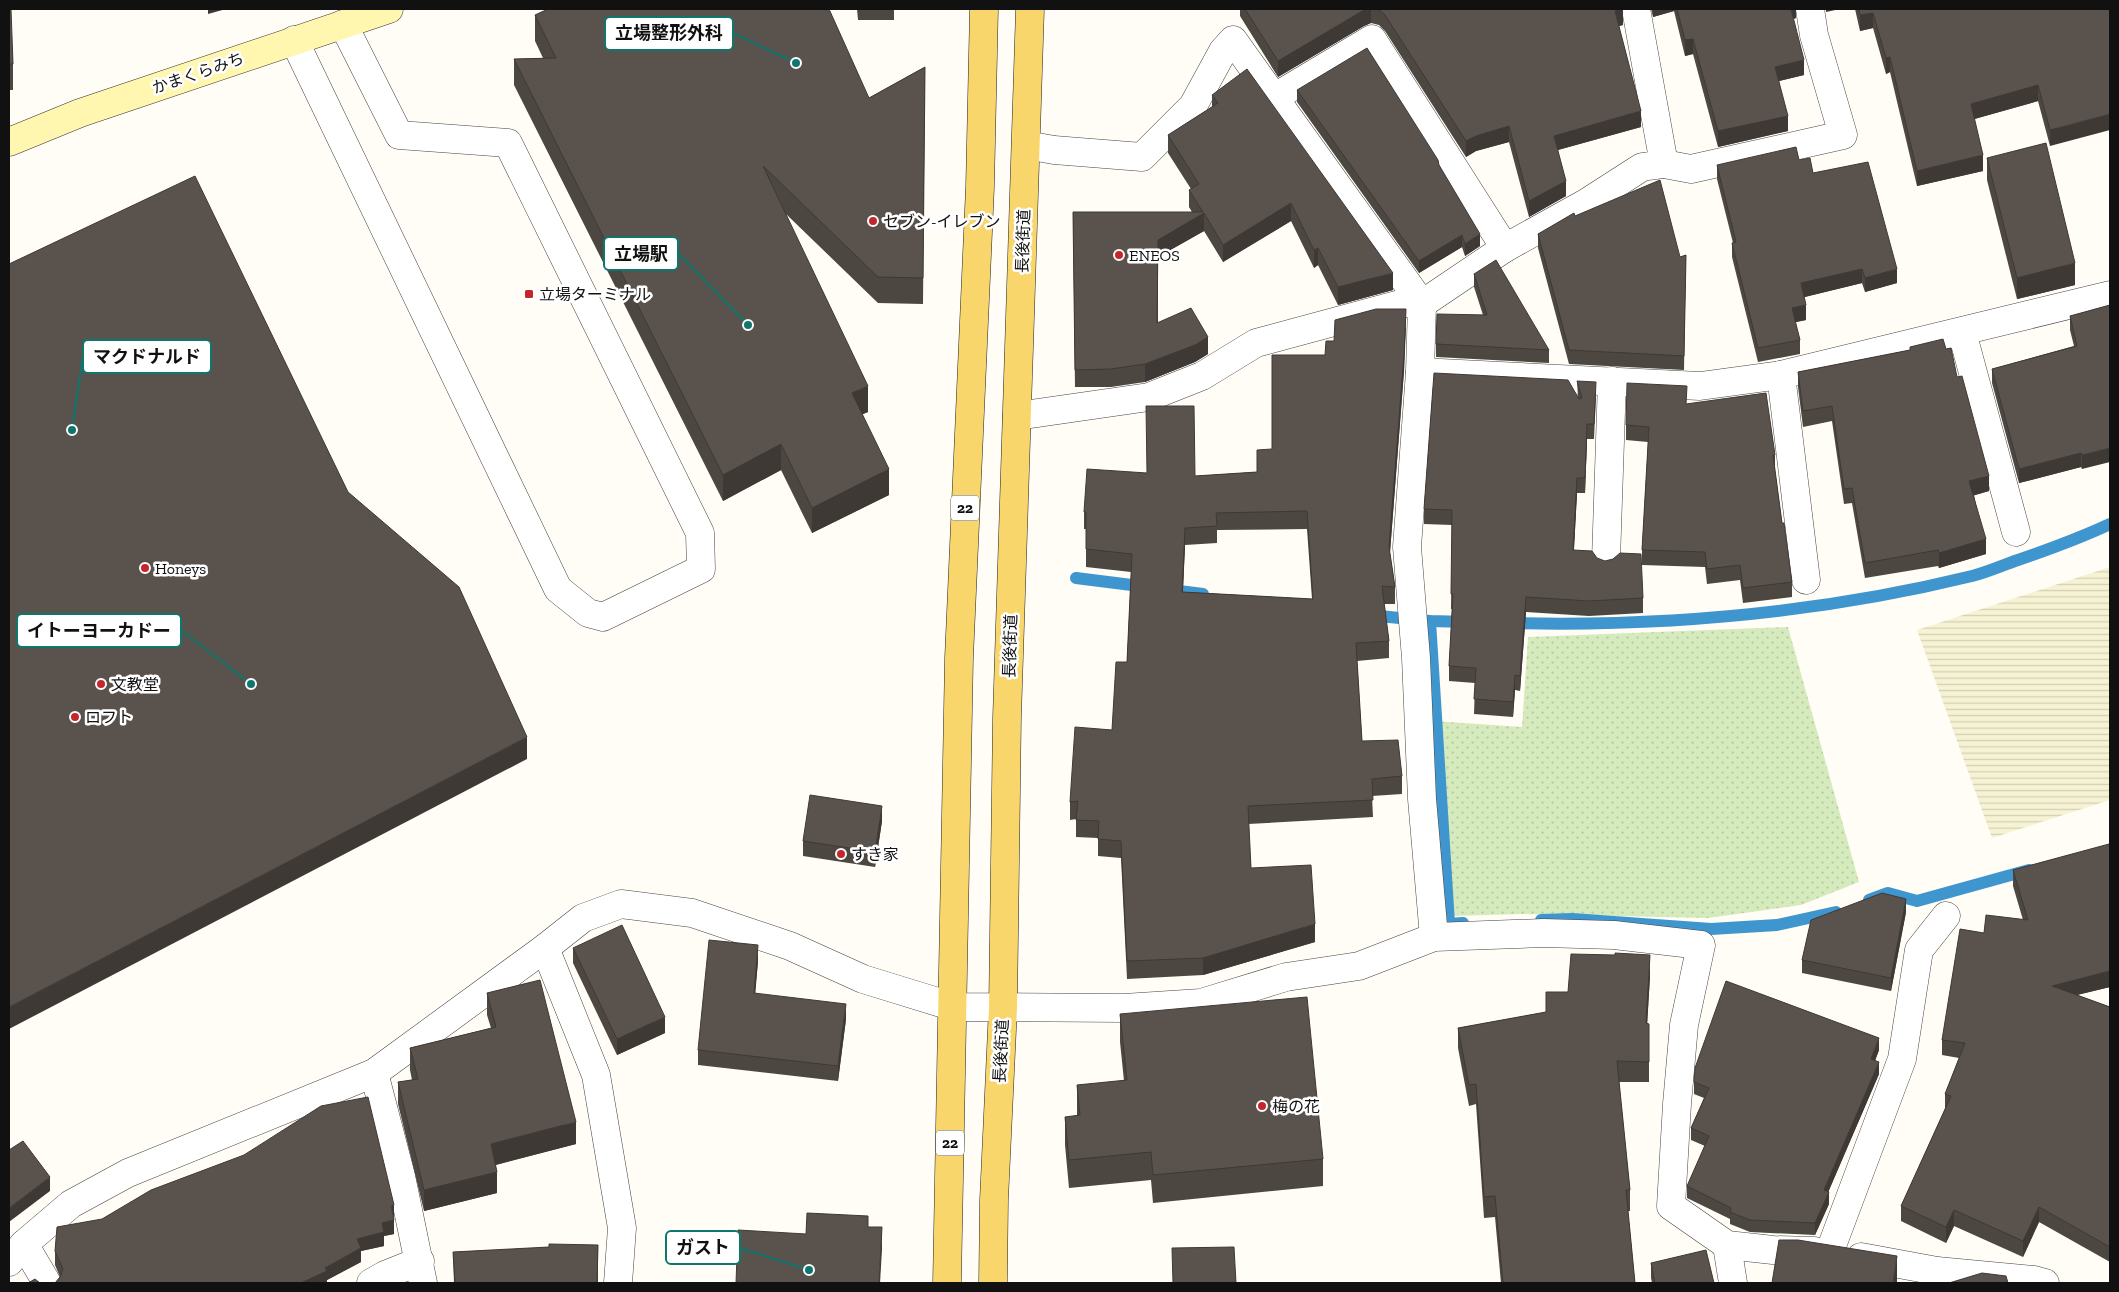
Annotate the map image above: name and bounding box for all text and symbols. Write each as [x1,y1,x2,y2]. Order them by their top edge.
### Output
callout: 立場整形外科 [605,17,733,50]
text: 立場整形外科 [615,22,723,44]
street label: かまくらみち [150,48,246,98]
street label: 長後街道 [1012,209,1034,273]
place label: セブン-イレブン [883,212,1001,231]
marker: セブン-イレブン [867,215,879,227]
callout: 立場駅 [604,237,678,270]
text: 立場駅 [614,243,668,265]
place label: ENEOS [1129,246,1180,265]
marker: ENEOS [1113,249,1125,261]
place label: 立場ターミナル [539,285,651,304]
marker: 立場ターミナル [523,288,535,300]
callout: マクドナルド [83,340,211,373]
text: マクドナルド [93,346,201,368]
road number: 22 [951,496,979,520]
place label: Honeys [155,559,206,578]
marker: Honeys [139,562,151,574]
callout: イトーヨーカドー [17,614,181,647]
street label: 長後街道 [999,614,1021,678]
text: イトーヨーカドー [27,620,171,642]
place label: 文教堂 [111,675,159,694]
marker: 文教堂 [95,678,107,690]
place label: ロフト [85,708,133,727]
marker: ロフト [69,711,81,723]
place label: すき家 [851,845,899,864]
marker: すき家 [835,848,847,860]
street label: 長後街道 [990,1019,1012,1083]
place label: 梅の花 [1272,1097,1320,1116]
marker: 梅の花 [1256,1100,1268,1112]
road number: 22 [936,1130,964,1156]
callout: ガスト [666,1231,740,1264]
text: ガスト [676,1237,730,1259]

